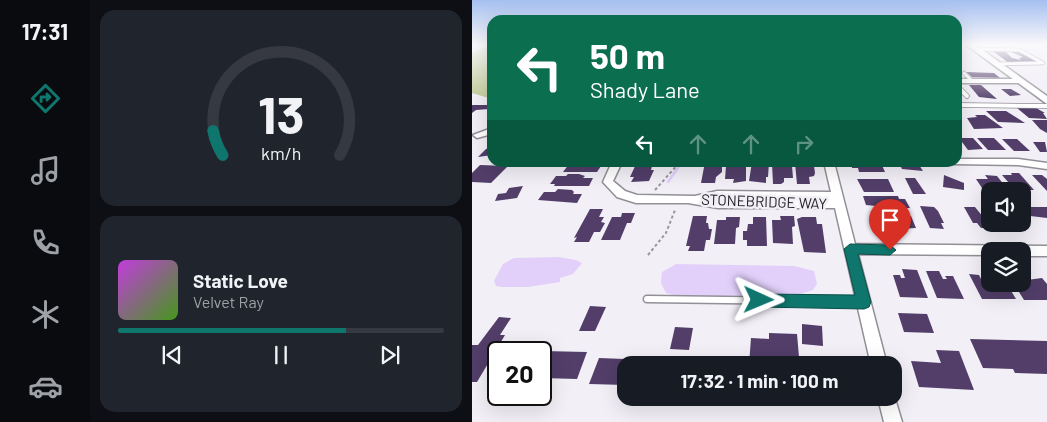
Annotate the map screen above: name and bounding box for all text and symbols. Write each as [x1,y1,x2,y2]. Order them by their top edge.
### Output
text: 17:31 [22,18,68,44]
text: 50 m [590,34,665,76]
icon: left [507,35,572,100]
text: Shady Lane [590,76,700,102]
icon: directions [28,81,63,116]
text: 13 [258,82,304,144]
icon: left [631,130,659,158]
icon: ahead [684,130,712,158]
icon: ahead [737,130,765,158]
icon: right [790,130,818,158]
text: km/h [261,142,301,164]
icon: music [28,153,63,188]
map controls [981,182,1031,292]
button: sound [981,182,1031,232]
street label: STONEBRIDGE WAY [701,190,827,212]
pin [869,199,911,250]
icon: arrive [876,206,904,234]
icon: phone [28,225,63,260]
button: layers [981,242,1031,292]
text: Static Love [193,269,288,292]
position arrow [732,273,784,325]
text: Velvet Ray [193,292,264,311]
icon: climate [28,297,63,332]
icon: previous [158,341,186,369]
icon: pause [267,341,295,369]
icon: next [376,341,404,369]
speed limit sign: 20 [487,341,552,406]
icon: car [28,369,63,404]
text: 17:32 · 1 min · 100 m [681,369,838,392]

